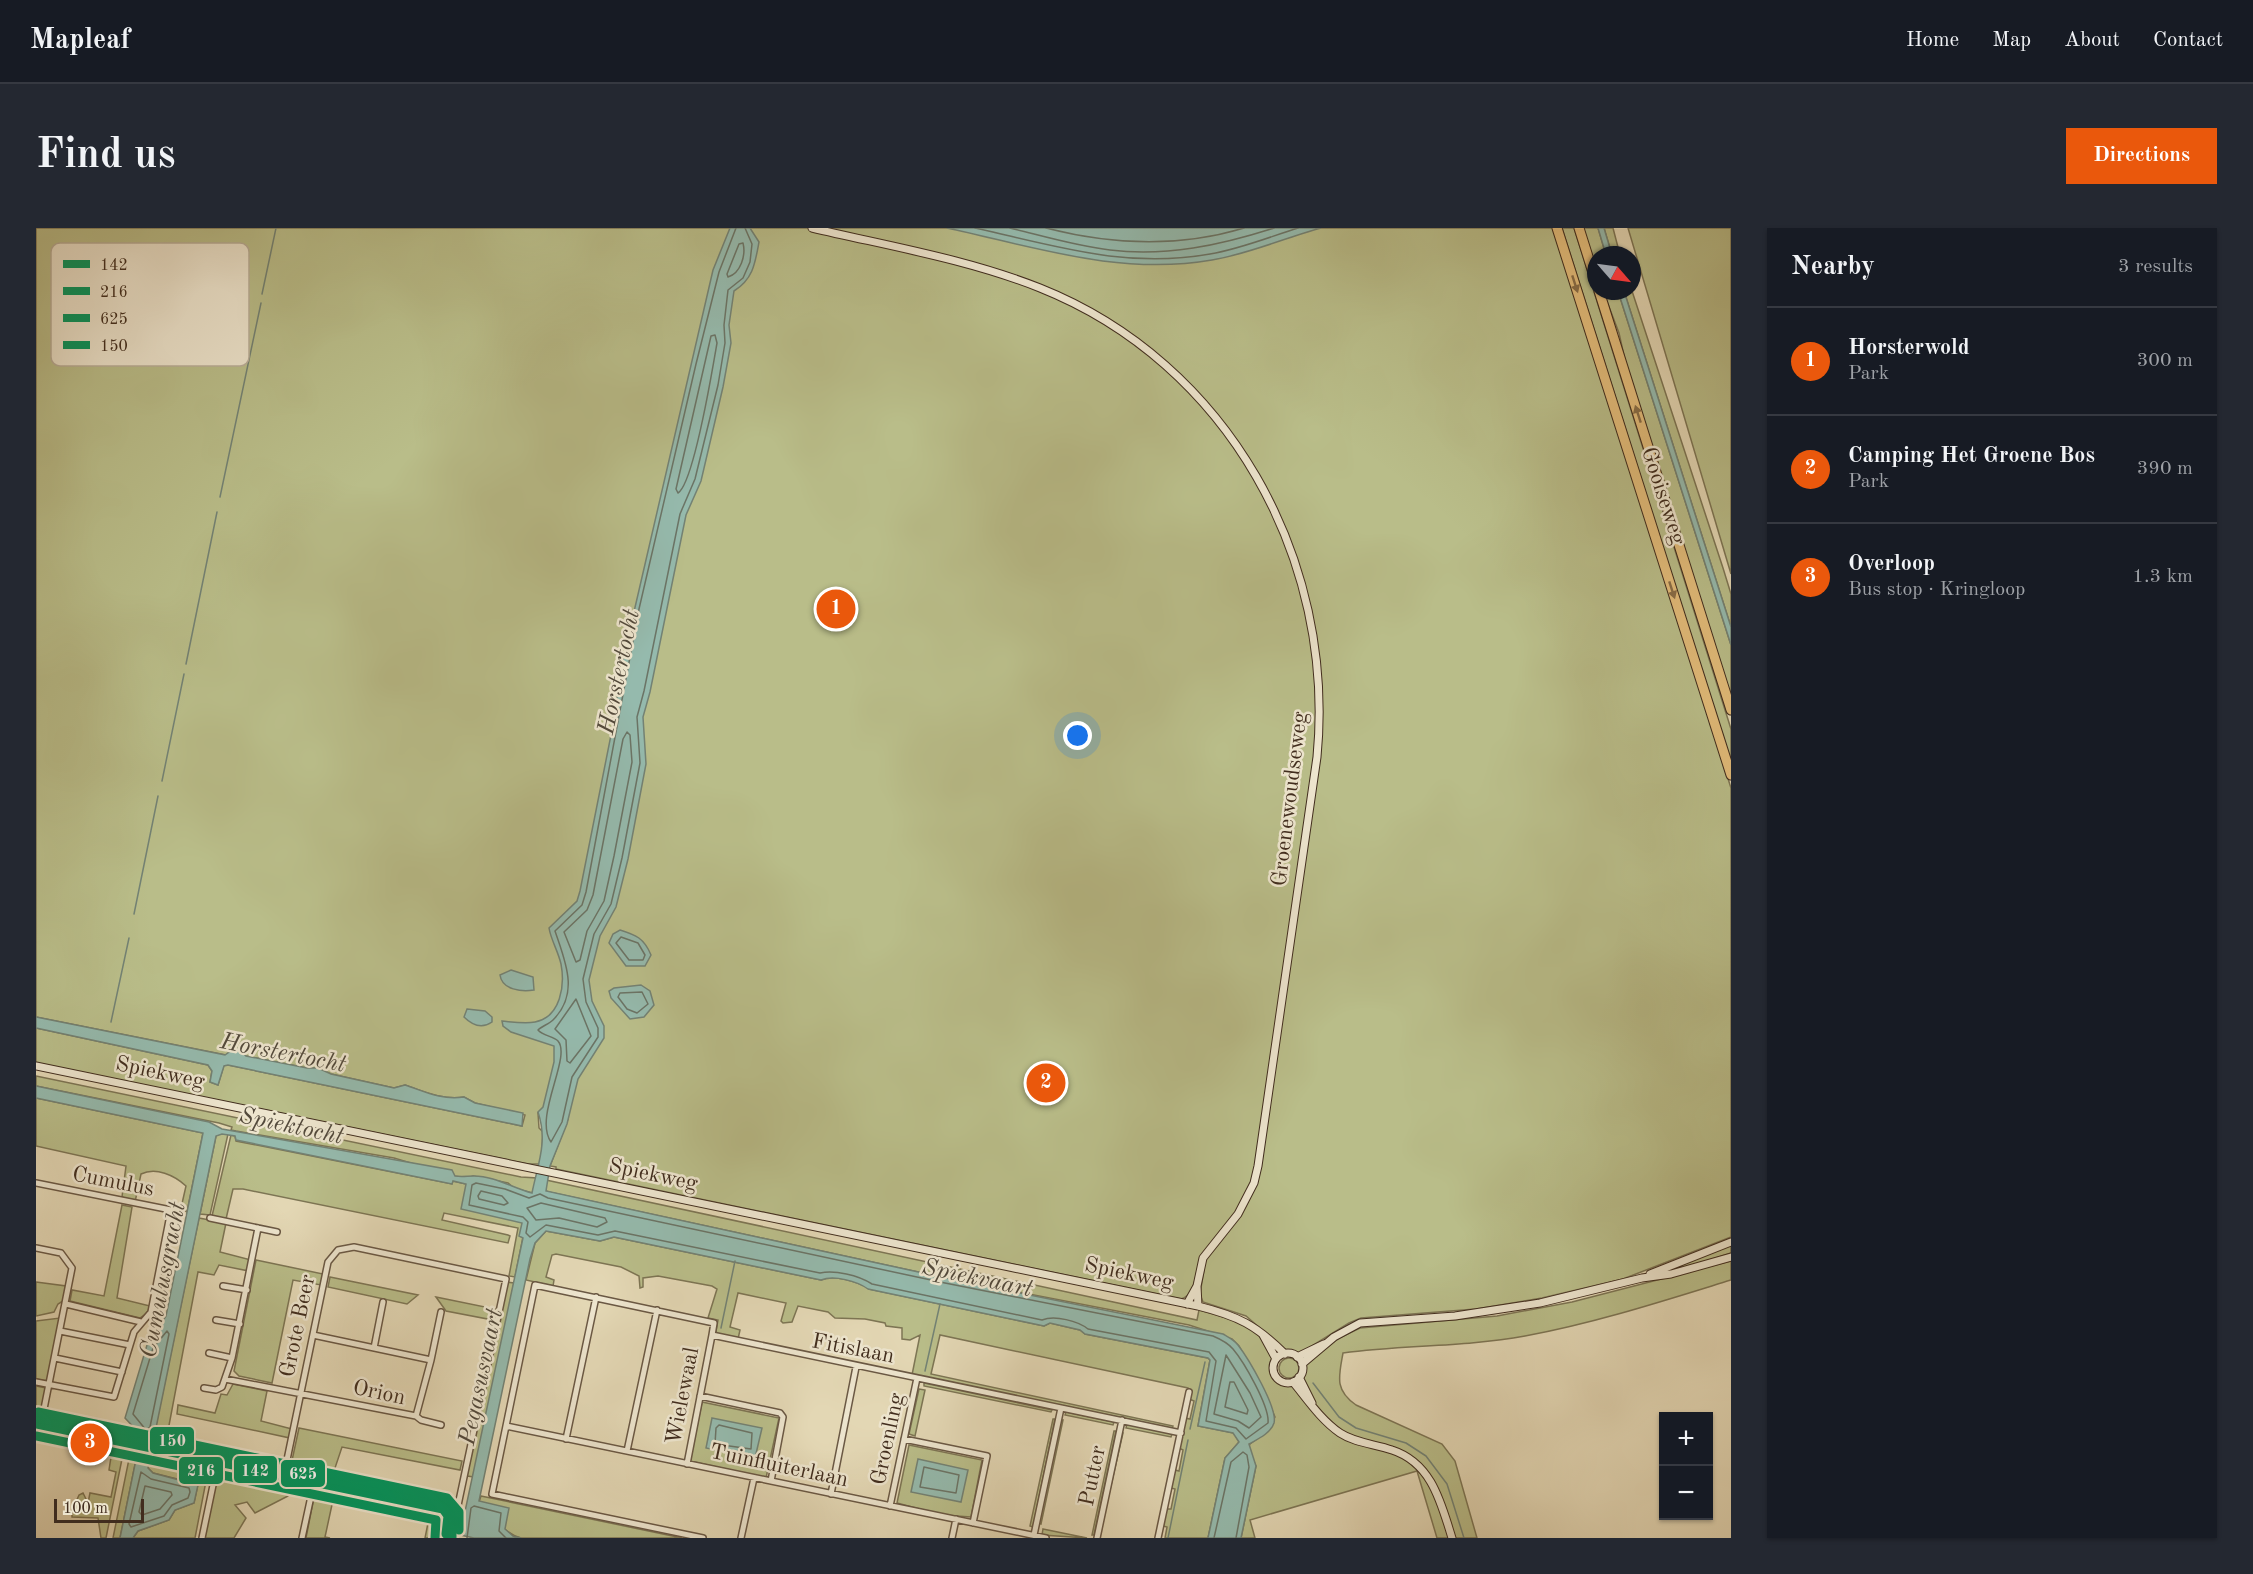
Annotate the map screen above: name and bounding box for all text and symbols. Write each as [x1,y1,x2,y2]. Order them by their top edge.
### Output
text: Mapleaf [30,27,130,55]
text: Home [1906,30,1959,51]
text: Map [1992,30,2031,51]
text: About [2064,30,2120,51]
text: Contact [2153,30,2223,51]
button: Directions [2066,128,2217,184]
text: Find us [36,135,175,177]
legend [51,243,249,366]
north arrow [1587,246,1641,300]
text: Nearby [1791,254,1875,280]
text: 3 results [2118,257,2193,277]
text: 142 [100,258,128,274]
one-way arrow [1571,275,1580,293]
text: 216 [100,285,128,301]
text: 625 [100,312,128,328]
text: Horsterwold [1848,337,1970,359]
text: 150 [100,339,128,355]
text: 1 [1805,351,1816,371]
text: 300 m [2137,351,2193,371]
text: Park [1848,364,1889,384]
one-way arrow [1633,405,1642,423]
street label: Gooiseweg [1637,444,1689,548]
text: Camping Het Groene Bos [1848,445,2095,467]
text: 2 [1805,459,1816,479]
text: 390 m [2137,459,2193,479]
text: Park [1848,472,1889,492]
text: Overloop [1848,553,1935,575]
text: 3 [1805,567,1816,587]
text: 1.3 km [2132,567,2193,587]
text: Bus stop · Kringloop [1848,580,2025,600]
one-way arrow [1668,581,1677,599]
pin: 1 [816,586,856,632]
water label: Horstertocht [595,607,645,738]
street label: Groenewoudseweg [1268,710,1312,888]
your location [1063,721,1092,750]
water label: Horstertocht [217,1030,348,1078]
street label: Spiekweg [113,1053,207,1093]
pin: 2 [1026,1060,1066,1106]
water label: Spiektocht [236,1104,346,1150]
street label: Spiekweg [606,1155,700,1195]
street label: Cumulus [70,1163,156,1201]
water label: Cumulusgracht [137,1200,191,1360]
street label: Spiekweg [1082,1254,1176,1294]
water label: Spiekvaart [919,1256,1035,1303]
street label: Grote Beer [276,1273,320,1379]
water label: Pegasusvaart [456,1306,508,1448]
street label: Fitislaan [810,1330,896,1368]
street label: Wielewaal [663,1345,703,1447]
street label: Orion [351,1377,407,1409]
street label: Groenling [868,1391,908,1487]
map controls [1659,1412,1713,1520]
button: + [1659,1412,1713,1466]
pin: 3 [70,1420,110,1466]
line badge: 150 [149,1426,195,1455]
text: 150 [158,1434,186,1450]
street label: Tuinfluiterlaan [708,1441,850,1491]
street label: Putter [1076,1444,1110,1508]
line badge: 142 [233,1455,278,1484]
line badge: 216 [178,1456,224,1485]
line badge: 625 [280,1459,326,1488]
text: 216 [187,1464,215,1480]
text: 142 [241,1464,269,1480]
button: − [1659,1466,1713,1520]
text: 625 [289,1467,317,1483]
scale bar [54,1496,144,1524]
text: 100 m [63,1501,108,1517]

